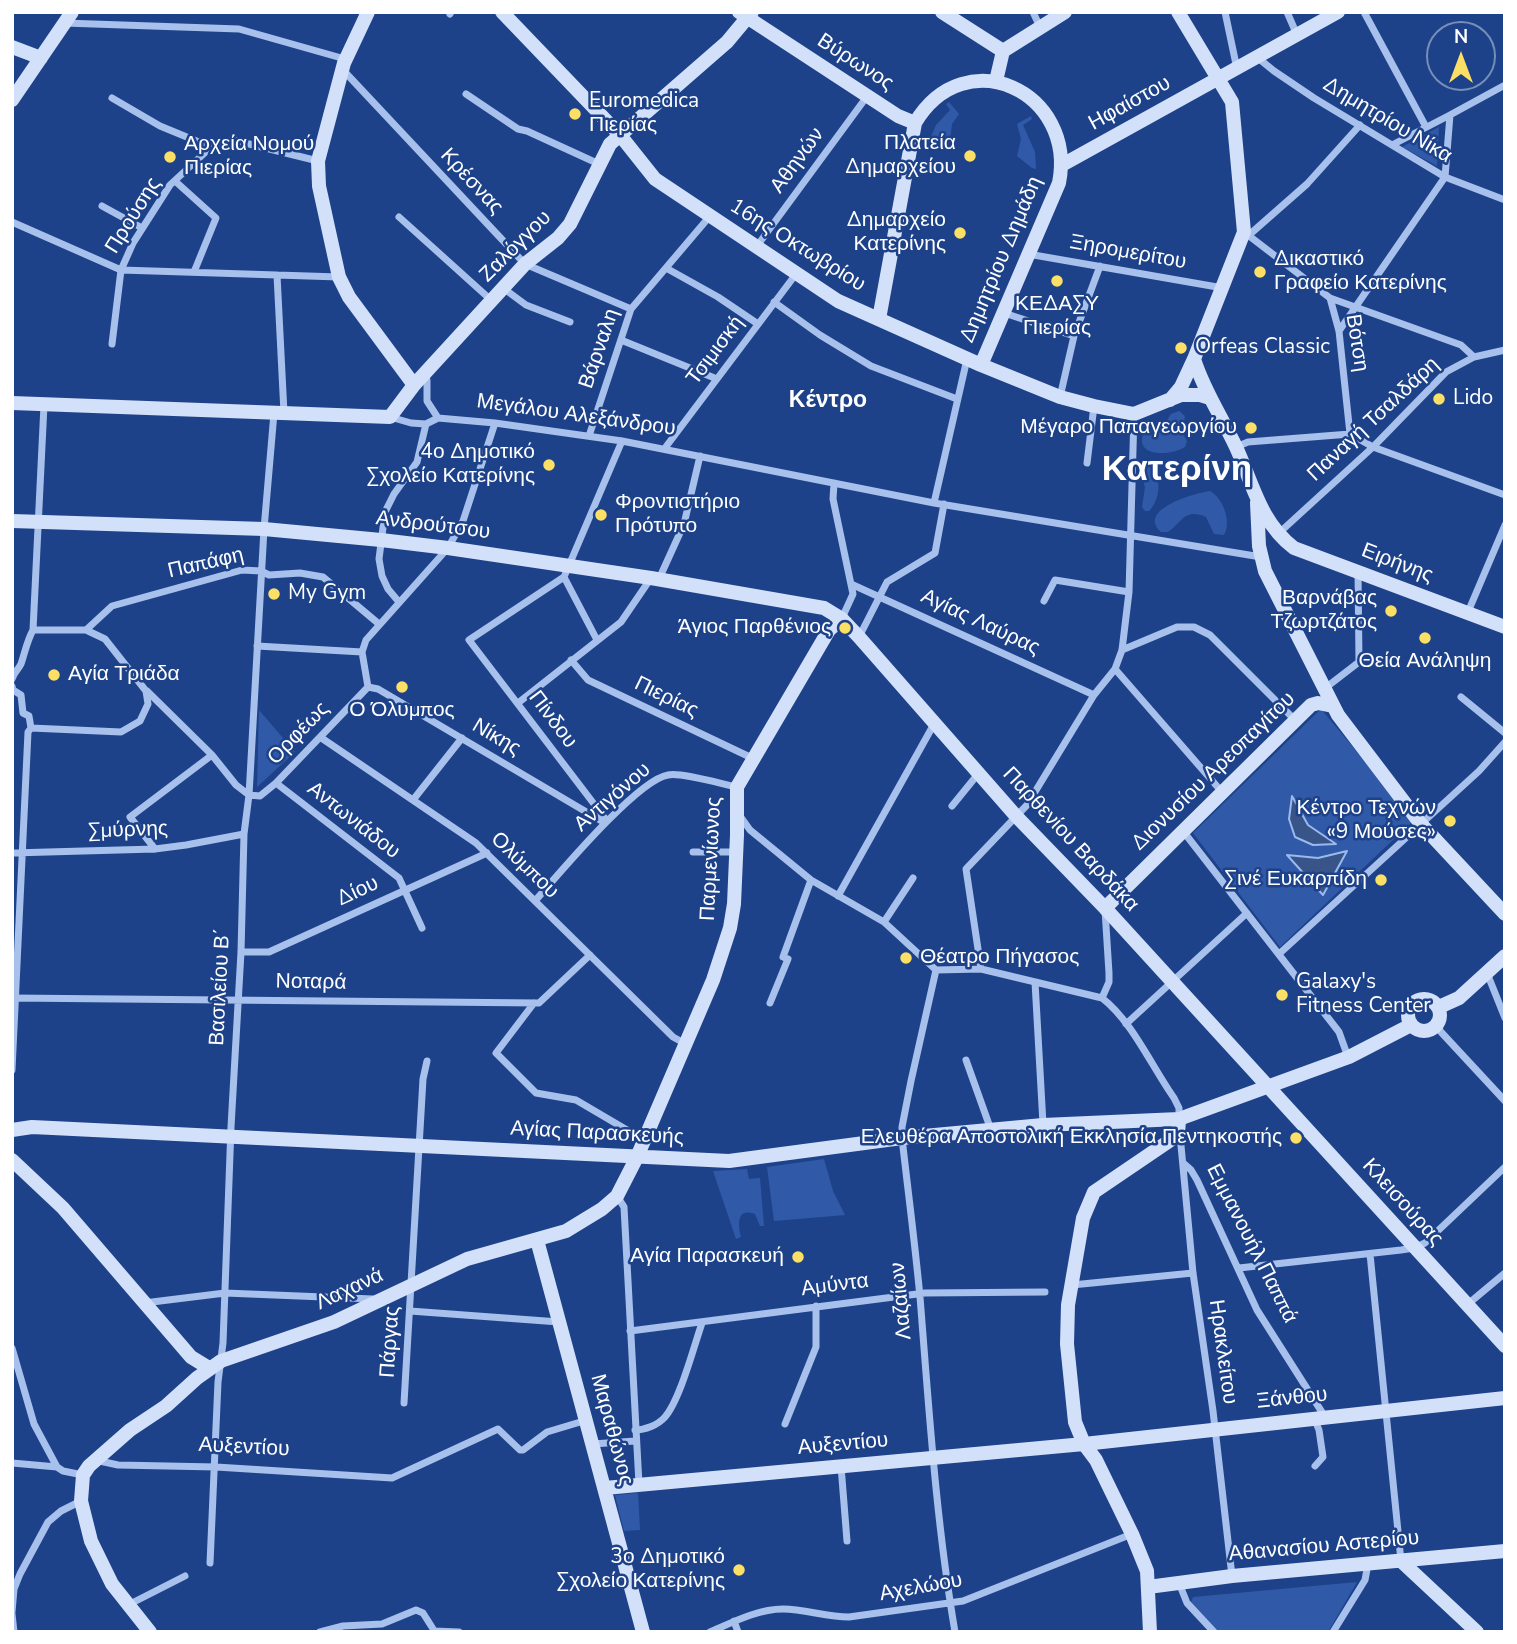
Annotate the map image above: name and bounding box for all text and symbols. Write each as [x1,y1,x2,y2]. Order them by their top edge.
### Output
north arrow [1426,21,1496,91]
text: N [1454,24,1468,50]
street label: Βύρωνος [812,29,898,97]
street label: Ηφαίστου [1085,71,1175,137]
street label: Δημητρίου Νίκα [1318,73,1456,169]
place label: Euromedica Πιερίας [589,89,699,139]
marker: Euromedica Πιερίας [567,106,583,122]
street label: Αθηνών [766,123,830,199]
place label: Πλατεία Δημαρχείου [845,131,956,181]
place label: Αρχεία Νομού Πιερίας [184,132,314,182]
street label: Κρέσνας [434,144,508,220]
marker: Πλατεία Δημαρχείου [962,148,978,164]
marker: Αρχεία Νομού Πιερίας [162,149,178,165]
street label: Προύσης [101,173,167,259]
street label: Δημητρίου Δημάδη [956,173,1048,347]
street label: 16ης Οκτωβρίου [724,194,870,298]
street label: Ζαλόγγου [475,206,557,288]
place label: Δημαρχείο Κατερίνης [846,208,946,258]
marker: Δημαρχείο Κατερίνης [952,225,968,241]
street label: Ξηρομερίτου [1068,230,1188,276]
place label: Δικαστικό Γραφείο Κατερίνης [1274,247,1447,297]
marker: Δικαστικό Γραφείο Κατερίνης [1252,264,1268,280]
marker: ΚΕΔΑΣΥ Πιερίας [1049,273,1065,289]
place label: ΚΕΔΑΣΥ Πιερίας [1015,292,1099,342]
street label: Βάρναλη [575,306,625,392]
street label: Τσιμισκή [682,312,750,390]
street label: Βότση [1339,312,1373,374]
place label: Orfeas Classic [1195,335,1330,361]
marker: Orfeas Classic [1173,340,1189,356]
street label: Παναγή Τσαλδάρη [1303,353,1445,487]
place label: Lido [1453,386,1493,412]
district label: Κέντρο [789,387,867,415]
street label: Μεγάλου Αλεξάνδρου [475,390,677,442]
marker: Lido [1431,391,1447,407]
place label: Μέγαρο Παπαγεωργίου [1020,415,1237,441]
marker: Μέγαρο Παπαγεωργίου [1243,420,1259,436]
place label: 4ο Δημοτικό Σχολείο Κατερίνης [367,440,535,490]
district label: Κατερίνη [1102,451,1252,493]
marker: 4ο Δημοτικό Σχολείο Κατερίνης [541,457,557,473]
place label: Φροντιστήριο Πρότυπο [615,490,740,540]
street label: Ανδρούτσου [374,506,492,546]
marker: Φροντιστήριο Πρότυπο [593,507,609,523]
street label: Ειρήνης [1358,539,1436,589]
street label: Παπάφη [166,543,246,585]
place label: My Gym [288,581,366,607]
street label: Αγίας Λαύρας [917,584,1043,662]
marker: My Gym [266,586,282,602]
place label: Βαρνάβας Τζωρτζάτος [1270,586,1377,636]
marker: Βαρνάβας Τζωρτζάτος [1383,603,1399,619]
place label: Άγιος Παρθένιος [678,615,831,641]
marker: Άγιος Παρθένιος [837,620,853,636]
marker: Θεία Ανάληψη [1417,630,1433,646]
place label: Θεία Ανάληψη [1359,649,1491,675]
place label: Αγία Τριάδα [68,662,180,688]
marker: Αγία Τριάδα [46,667,62,683]
street label: Πιερίας [630,672,702,724]
marker: Ο Όλυμπος [394,679,410,695]
street label: Πίνδου [522,686,582,754]
street label: Διονυσίου Αρεοπαγίτου [1127,687,1301,857]
street label: Ορφέως [263,697,335,771]
place label: Ο Όλυμπος [349,698,455,724]
street label: Νίκης [467,714,525,762]
street label: Αντιγόνου [570,758,656,838]
street label: Παρθενίου Βαρδάκα [997,763,1143,917]
street label: Αντωνιάδου [302,777,404,865]
street label: Παρμενίωνος [696,796,728,922]
place label: Κέντρο Τεχνών «9 Μούσες» [1297,796,1436,846]
marker: Κέντρο Τεχνών «9 Μούσες» [1442,813,1458,829]
street label: Σμύρνης [88,817,168,845]
street label: Ολύμπου [485,827,563,905]
place label: Σινέ Ευκαρπίδη [1224,867,1367,893]
street label: Δίου [333,871,383,913]
marker: Σινέ Ευκαρπίδη [1373,872,1389,888]
street label: Βασιλείου Β΄ [205,927,237,1047]
place label: Θέατρο Πήγασος [920,945,1079,971]
marker: Θέατρο Πήγασος [898,950,914,966]
street label: Νοταρά [275,970,347,996]
place label: Galaxy's Fitness Center [1296,970,1431,1020]
marker: Galaxy's Fitness Center [1274,987,1290,1003]
street label: Αγίας Παρασκευής [509,1117,685,1151]
place label: Ελευθέρα Αποστολική Εκκλησία Πεντηκοστής [861,1125,1282,1151]
marker: Ελευθέρα Αποστολική Εκκλησία Πεντηκοστής [1288,1130,1304,1146]
street label: Κλεισούρας [1356,1154,1448,1252]
street label: Εμμανουήλ Παππά [1200,1160,1302,1328]
place label: Αγία Παρασκευή [630,1244,784,1270]
marker: Αγία Παρασκευή [790,1249,806,1265]
street label: Λαζαίων [886,1261,918,1341]
street label: Λαχανά [312,1263,388,1317]
street label: Αμύντα [800,1269,870,1303]
street label: Ηρακλείτου [1202,1298,1242,1406]
street label: Πάργας [376,1305,406,1379]
street label: Μαραθώνος [584,1372,638,1488]
street label: Ξάνθου [1255,1383,1329,1415]
street label: Αυξεντίου [797,1428,889,1462]
street label: Αυξεντίου [198,1433,290,1463]
street label: Αθανασίου Αστερίου [1228,1526,1420,1568]
place label: 3ο Δημοτικό Σχολείο Κατερίνης [557,1545,725,1595]
marker: 3ο Δημοτικό Σχολείο Κατερίνης [731,1562,747,1578]
street label: Αχελώου [878,1568,964,1608]

